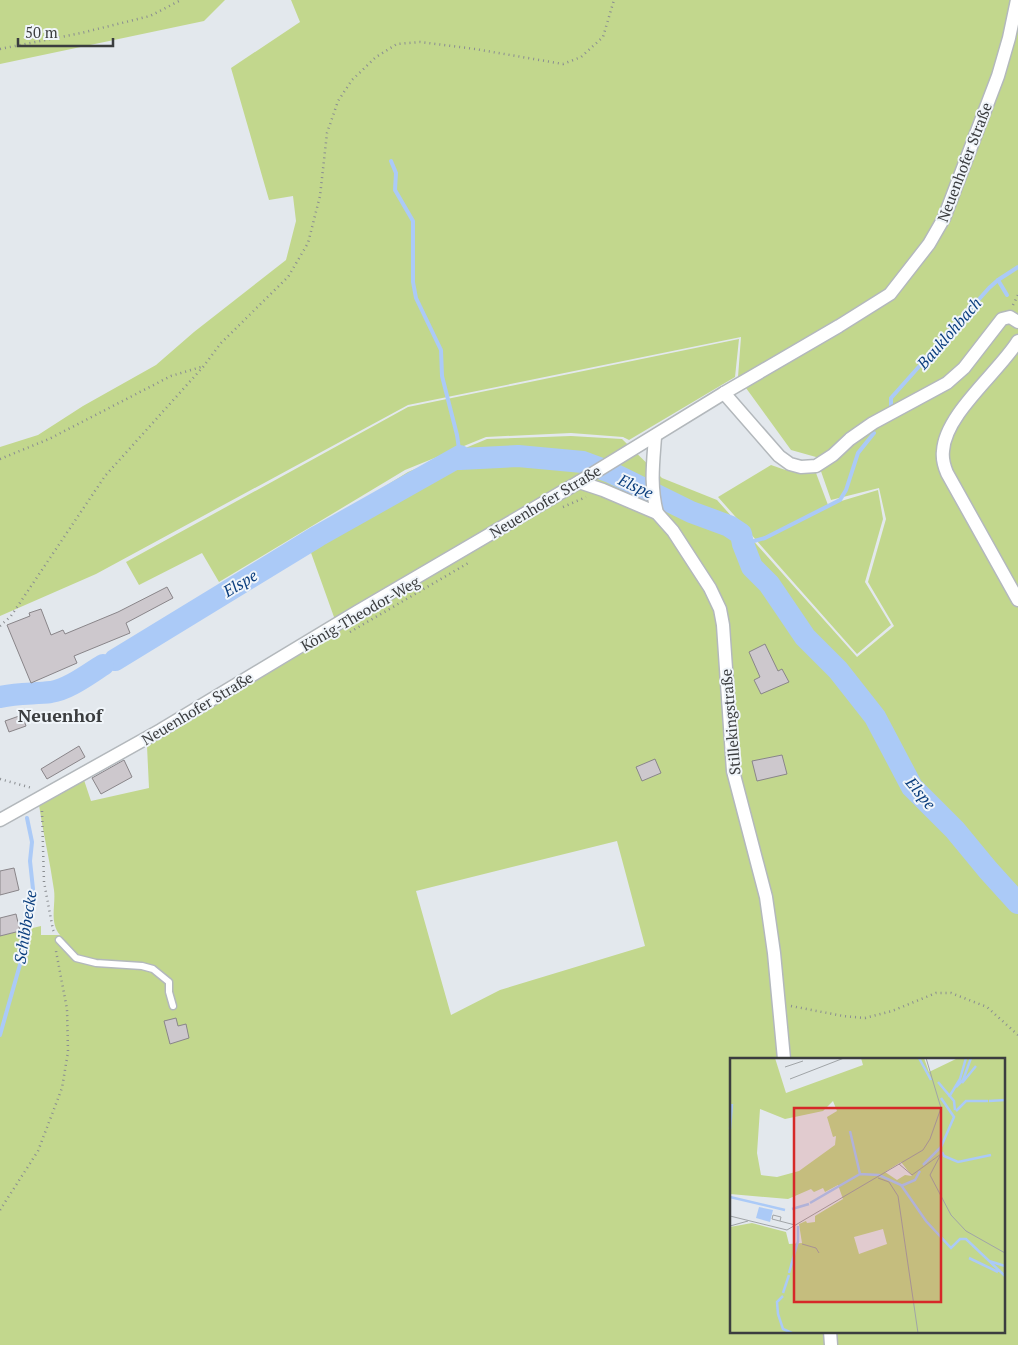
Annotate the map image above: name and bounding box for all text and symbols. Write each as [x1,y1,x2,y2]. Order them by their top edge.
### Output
scale bar [18,15,112,47]
text: 50 m [25,22,58,42]
street label: Neuenhofer Straße [932,99,996,225]
water label: Bauklohbach [911,292,986,374]
street label: Neuenhofer Straße [486,460,604,542]
water label: Elspe [614,468,657,504]
water label: Elspe [218,564,261,602]
street label: König-Theodor-Weg [297,570,424,655]
street label: Neuenhofer Straße [138,667,256,749]
street label: Stillekingstraße [715,668,745,776]
district label: Neuenhof [18,703,104,727]
water label: Elspe [900,771,941,814]
water label: Schibbecke [8,889,42,965]
inset map [730,1058,1006,1332]

